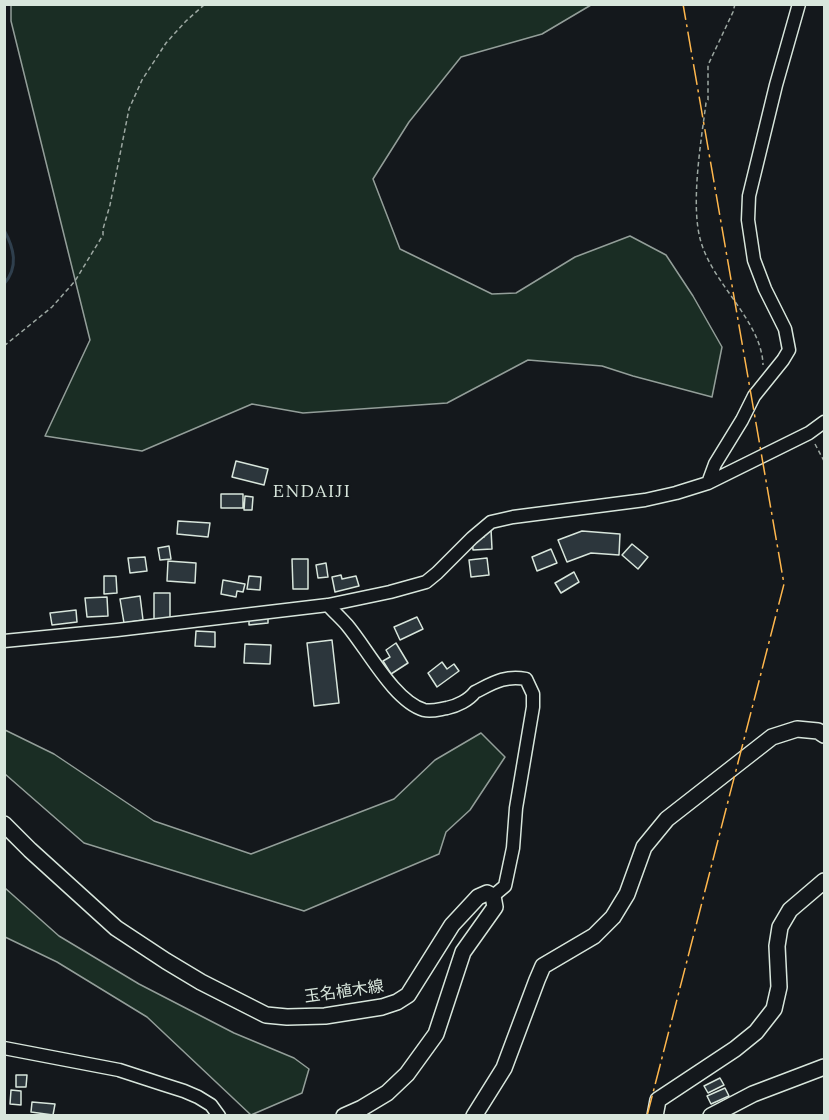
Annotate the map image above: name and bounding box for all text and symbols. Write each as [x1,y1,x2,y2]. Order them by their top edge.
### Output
district label: ENDAIJI [273,481,351,503]
street label: 玉名植木線 [303,977,385,1007]

